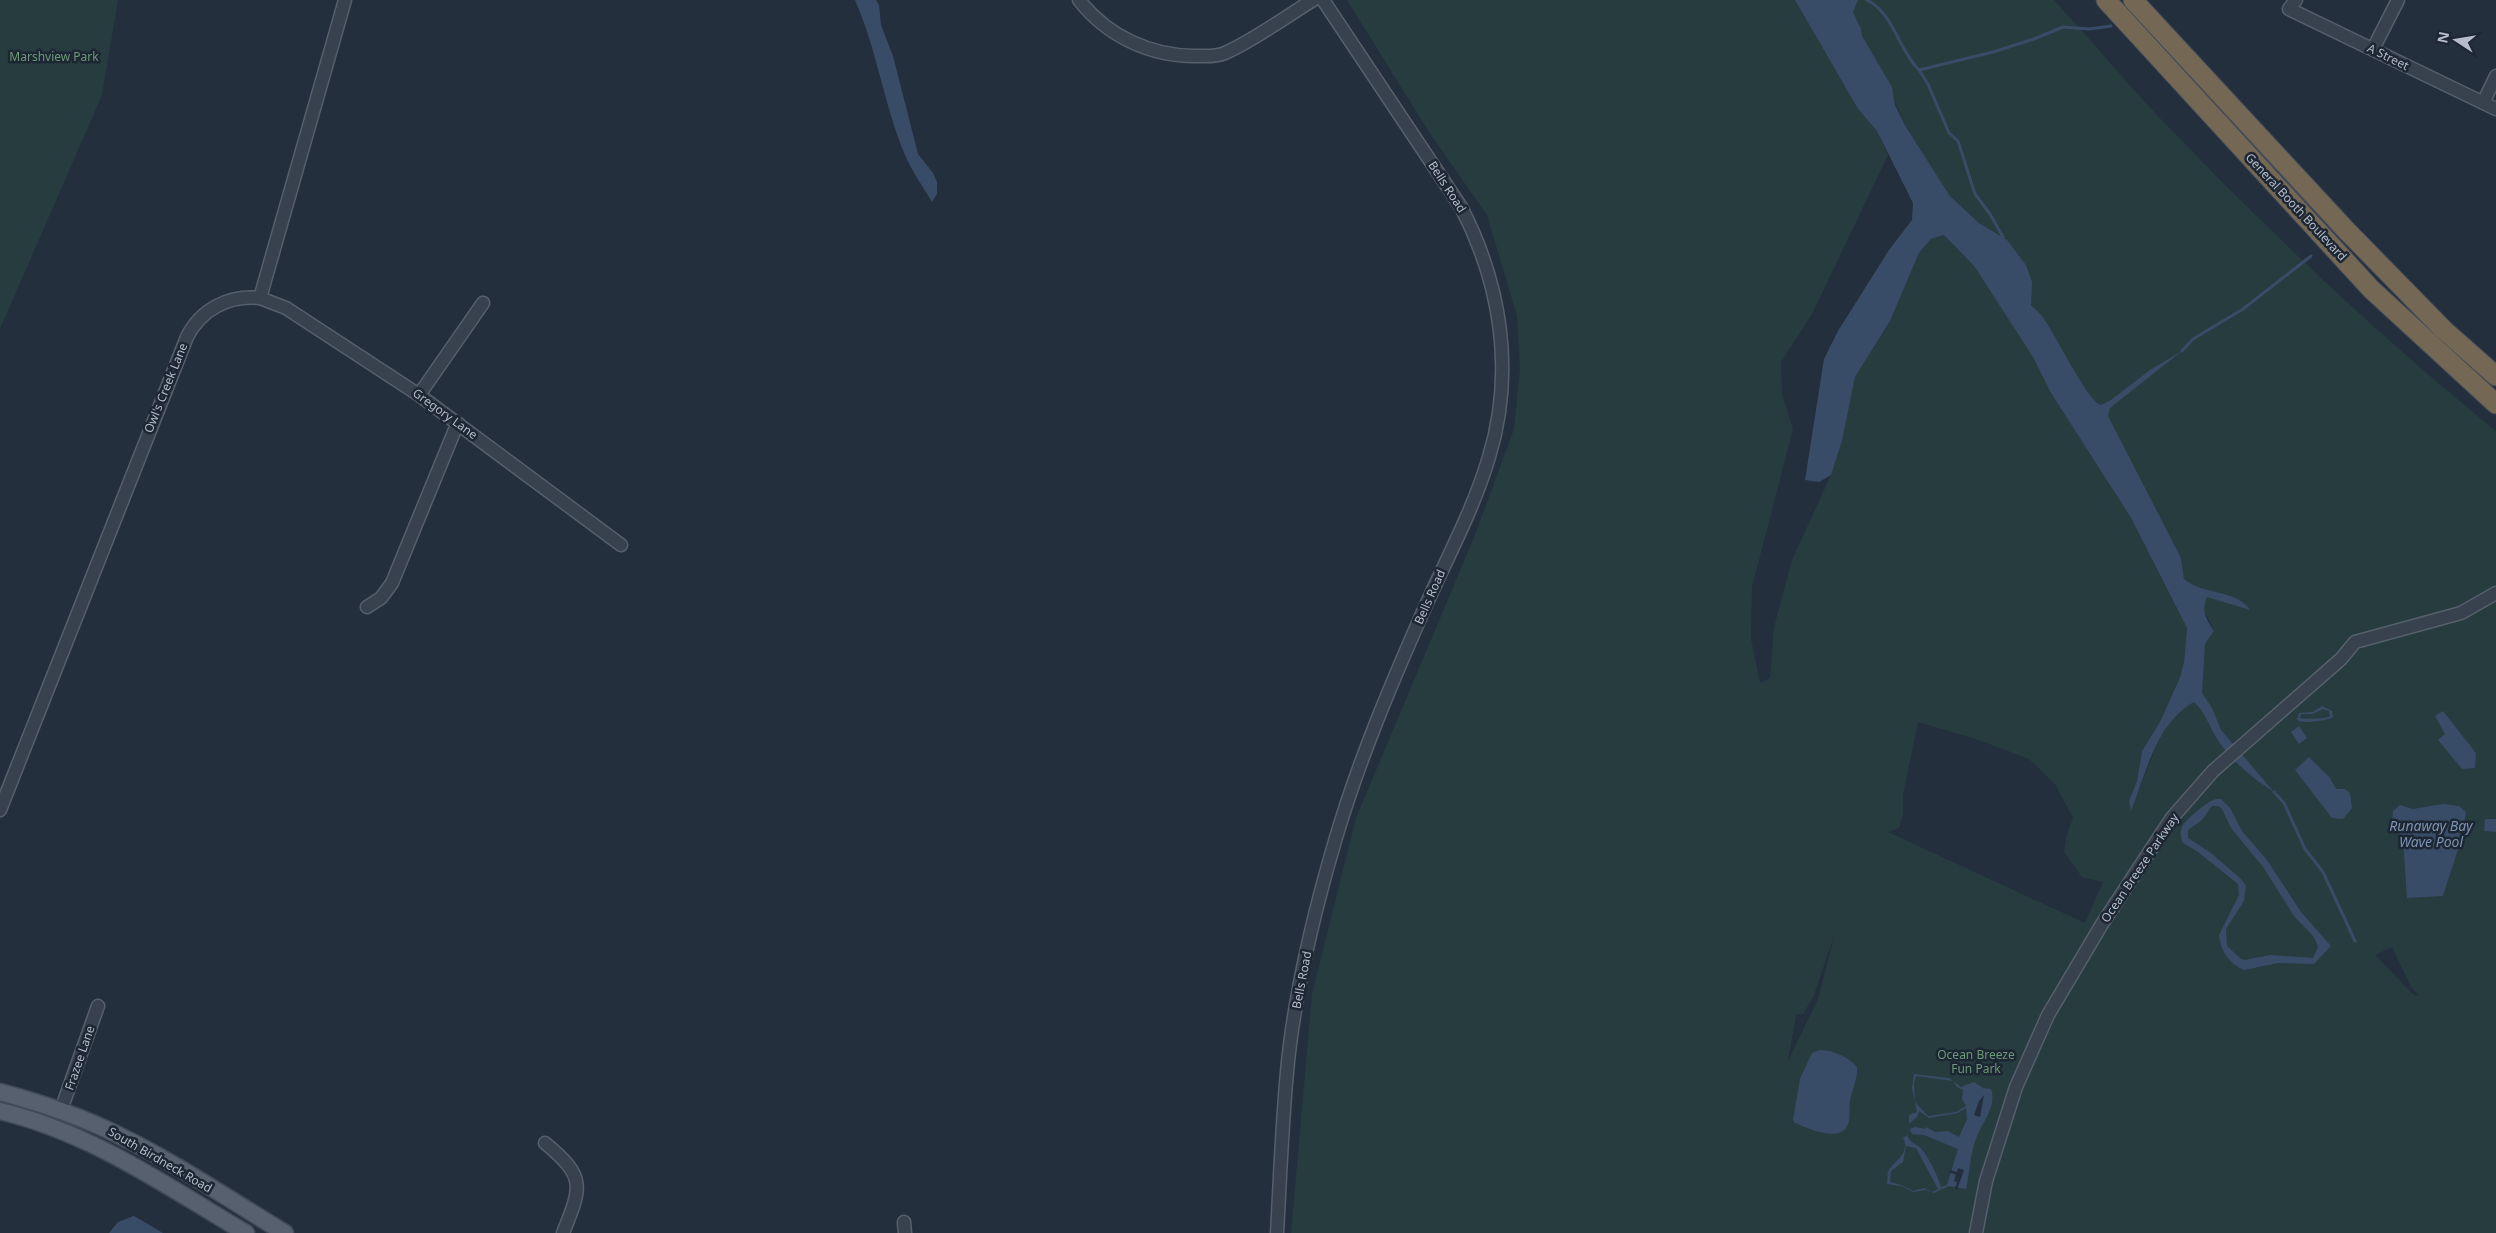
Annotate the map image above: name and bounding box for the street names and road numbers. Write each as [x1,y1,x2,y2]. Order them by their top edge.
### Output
street label: A Street [2365,39,2412,74]
street label: General Booth Boulevard [2242,149,2351,264]
street label: Bells Road [1424,158,1470,216]
street label: Owl's Creek Lane [140,340,191,435]
street label: Gregory Lane [409,384,481,443]
street label: Bells Road [1410,567,1449,627]
street label: Ocean Breeze Parkway [2097,809,2183,926]
street label: Bells Road [1288,950,1315,1010]
street label: Frazee Lane [61,1023,99,1092]
street label: South Birdneck Road [105,1123,215,1196]

